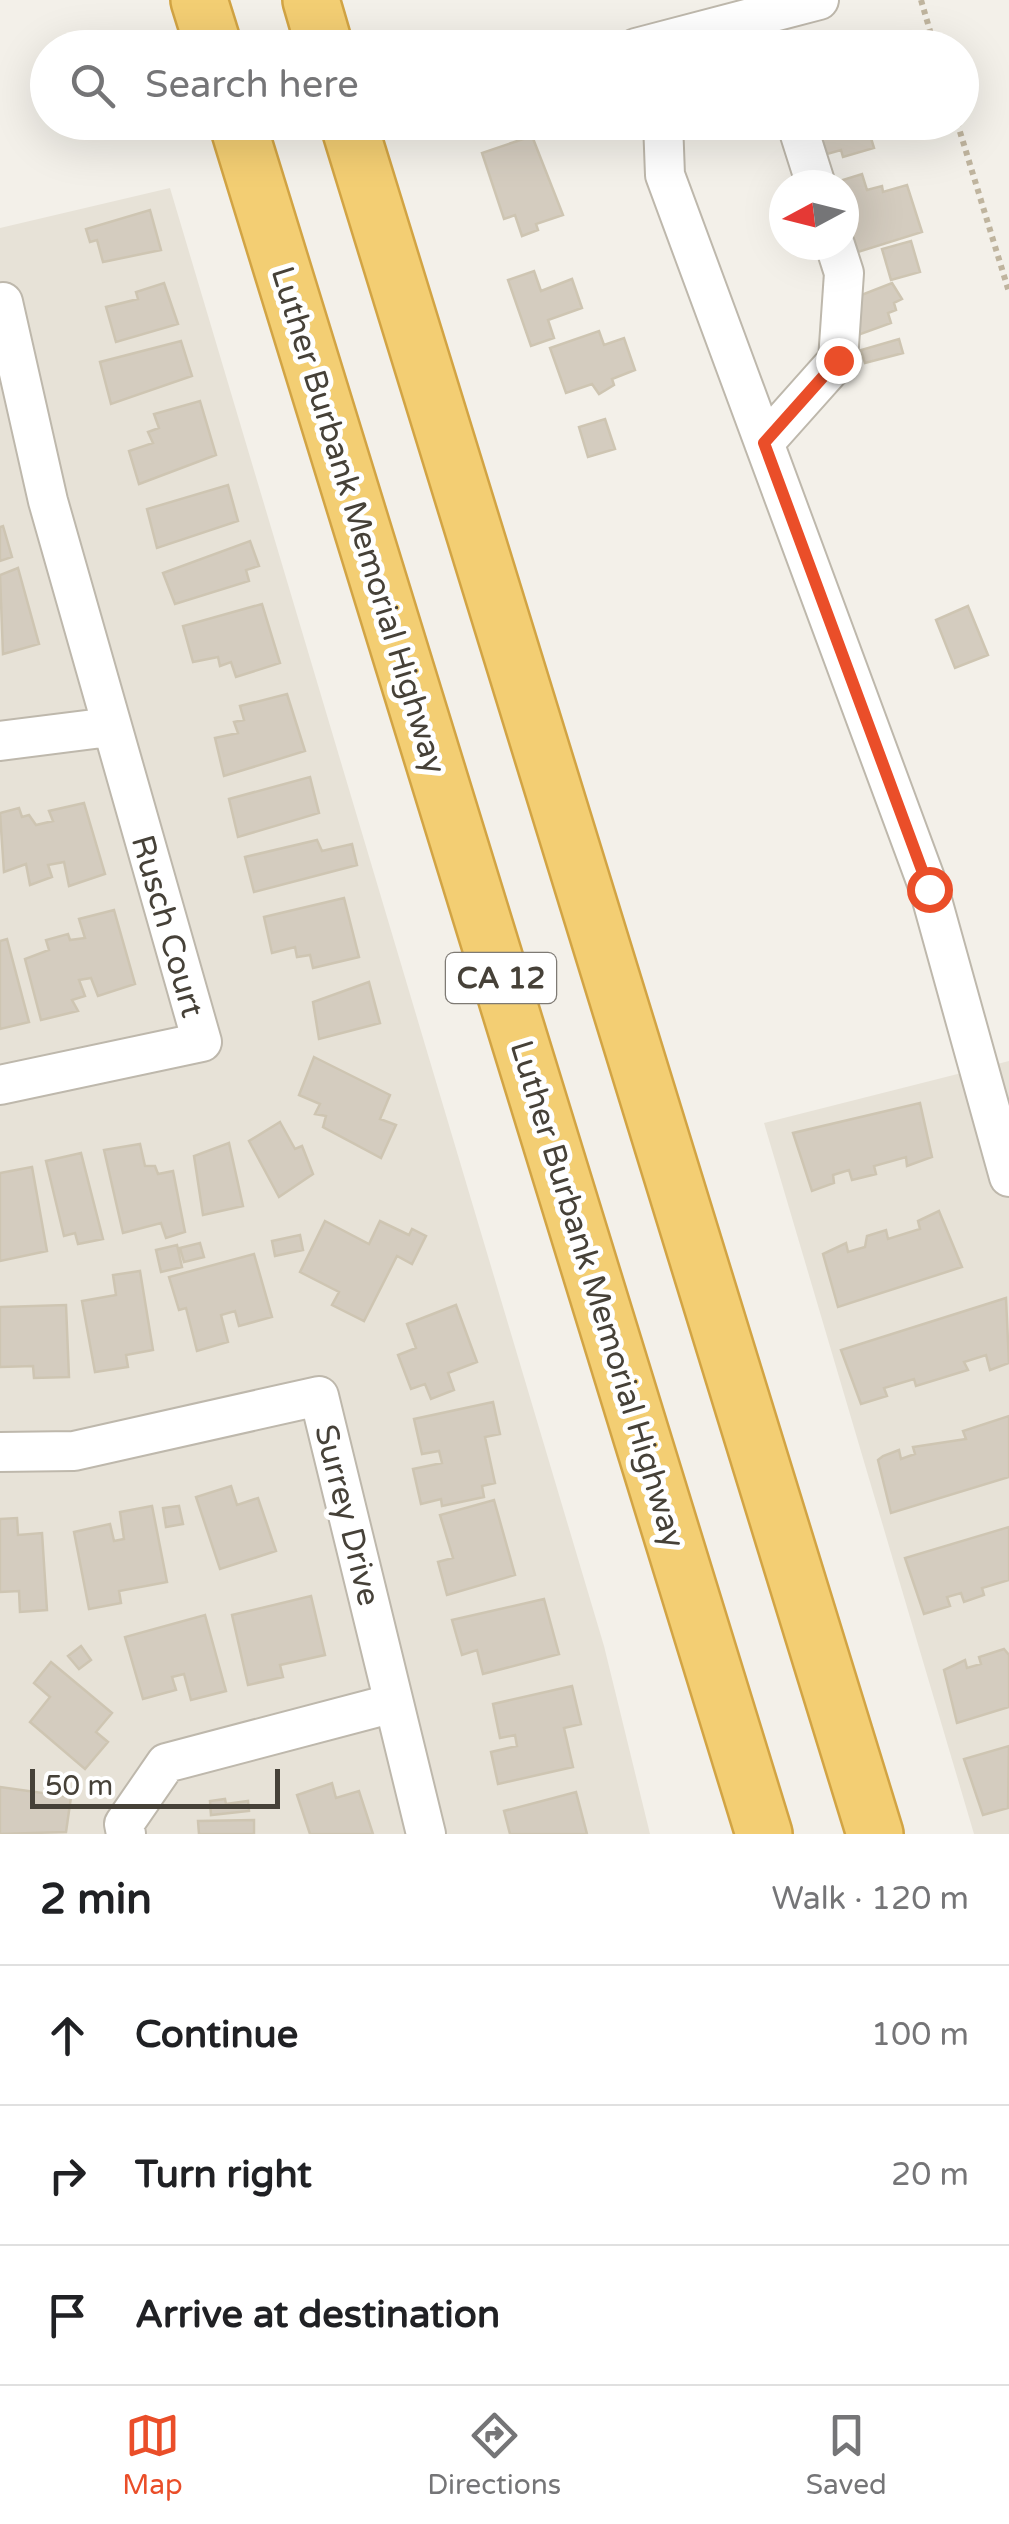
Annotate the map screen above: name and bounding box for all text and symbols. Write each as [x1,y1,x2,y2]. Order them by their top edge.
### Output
search box [30,30,979,140]
icon: search [65,58,120,113]
text: Search here [145,62,359,108]
north arrow [769,170,859,260]
street label: Luther Burbank Memorial Highway [263,262,453,779]
route end [816,338,862,384]
street label: Rusch Court [123,831,211,1022]
route start [907,867,953,913]
road number: CA 12 [446,953,556,1003]
street label: Luther Burbank Memorial Highway [502,1036,692,1553]
street label: Surrey Drive [306,1421,388,1610]
scale bar [30,1764,280,1808]
text: 50 m [45,1769,113,1803]
text: 2 min [40,1874,152,1925]
text: Walk · 120 m [772,1880,969,1918]
icon: ahead [40,2008,95,2063]
text: Continue [135,2012,298,2058]
text: 100 m [871,2016,969,2054]
icon: right [40,2148,95,2203]
text: Turn right [135,2152,312,2198]
text: 20 m [891,2156,969,2194]
icon: arrive [40,2288,95,2343]
text: Arrive at destination [135,2292,500,2338]
tab: Map [122,2408,183,2502]
tab: Directions [427,2408,561,2502]
tab: Saved [806,2408,887,2502]

